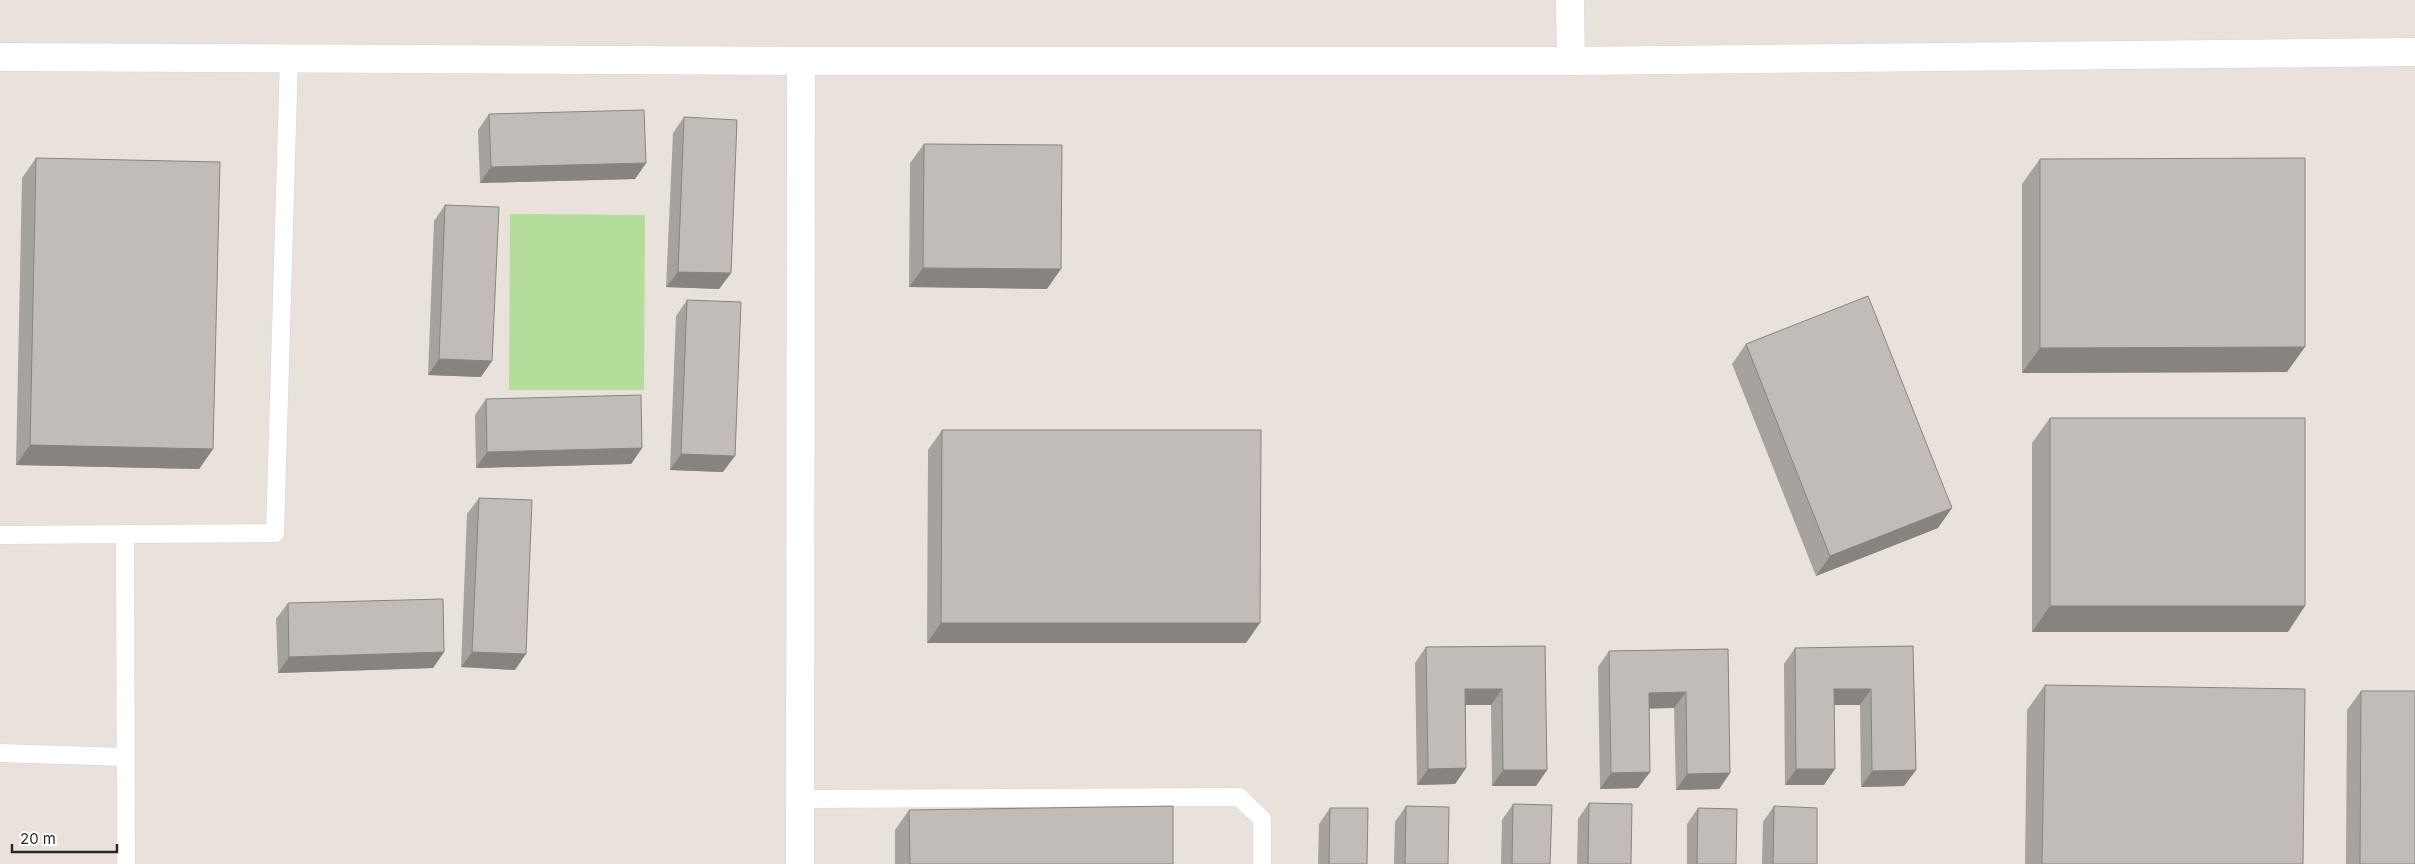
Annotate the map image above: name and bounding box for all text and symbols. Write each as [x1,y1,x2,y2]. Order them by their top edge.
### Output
scale bar [12,822,118,854]
text: 20 m [20,829,56,848]

